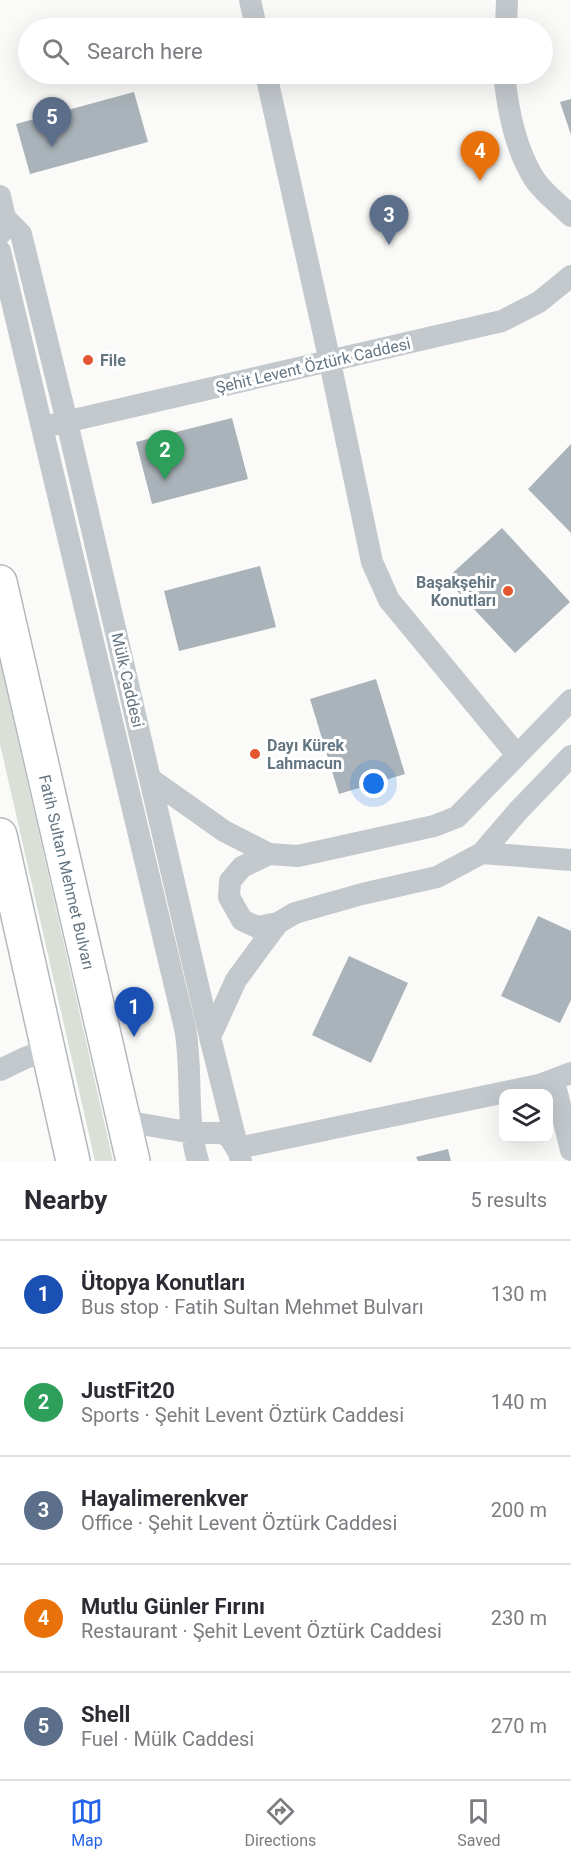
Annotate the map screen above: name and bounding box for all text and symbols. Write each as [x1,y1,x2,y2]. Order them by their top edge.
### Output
search box [18,18,553,84]
icon: search [39,35,72,68]
text: Search here [87,39,203,64]
pin: 5 [32,98,72,147]
pin: 4 [460,132,500,181]
pin: 3 [370,196,408,245]
street label: Şehit Levent Öztürk Caddesi [214,334,412,397]
place label: File [100,351,126,370]
marker: File [81,353,95,367]
pin: 2 [146,430,184,480]
place label: Başakşehir Konutları [416,573,496,610]
marker: Başakşehir Konutları [501,584,515,598]
street label: Mülk Caddesi [107,631,148,729]
place label: Dayı Kürek Lahmacun [267,736,345,773]
marker: Dayı Kürek Lahmacun [248,747,262,761]
your location [359,769,388,798]
street label: Fatih Sultan Mehmet Bulvarı [35,773,98,971]
pin: 1 [114,988,154,1037]
map controls [499,1089,553,1143]
button: layers [499,1089,553,1143]
text: Nearby [24,1185,107,1215]
text: 5 results [471,1188,547,1212]
text: Ütopya Konutları [81,1270,245,1295]
text: 1 [38,1282,49,1306]
text: 130 m [491,1282,547,1306]
text: Bus stop · Fatih Sultan Mehmet Bulvarı [81,1295,424,1319]
text: JustFit20 [81,1378,175,1403]
text: 2 [38,1390,49,1414]
text: 140 m [491,1390,547,1414]
text: Sports · Şehit Levent Öztürk Caddesi [81,1403,404,1427]
text: Hayalimerenkver [81,1486,248,1511]
text: 3 [38,1498,49,1522]
text: 200 m [491,1498,547,1522]
text: Office · Şehit Levent Öztürk Caddesi [81,1511,397,1535]
text: Mutlu Günler Fırını [81,1594,265,1619]
text: 4 [38,1606,49,1630]
text: 230 m [491,1606,547,1630]
text: Restaurant · Şehit Levent Öztürk Caddesi [81,1619,442,1643]
text: Shell [81,1702,130,1727]
text: 5 [38,1714,49,1738]
text: 270 m [491,1714,547,1738]
text: Fuel · Mülk Caddesi [81,1727,254,1751]
tab: Map [70,1795,103,1850]
tab: Directions [244,1795,316,1850]
tab: Saved [457,1795,501,1850]

